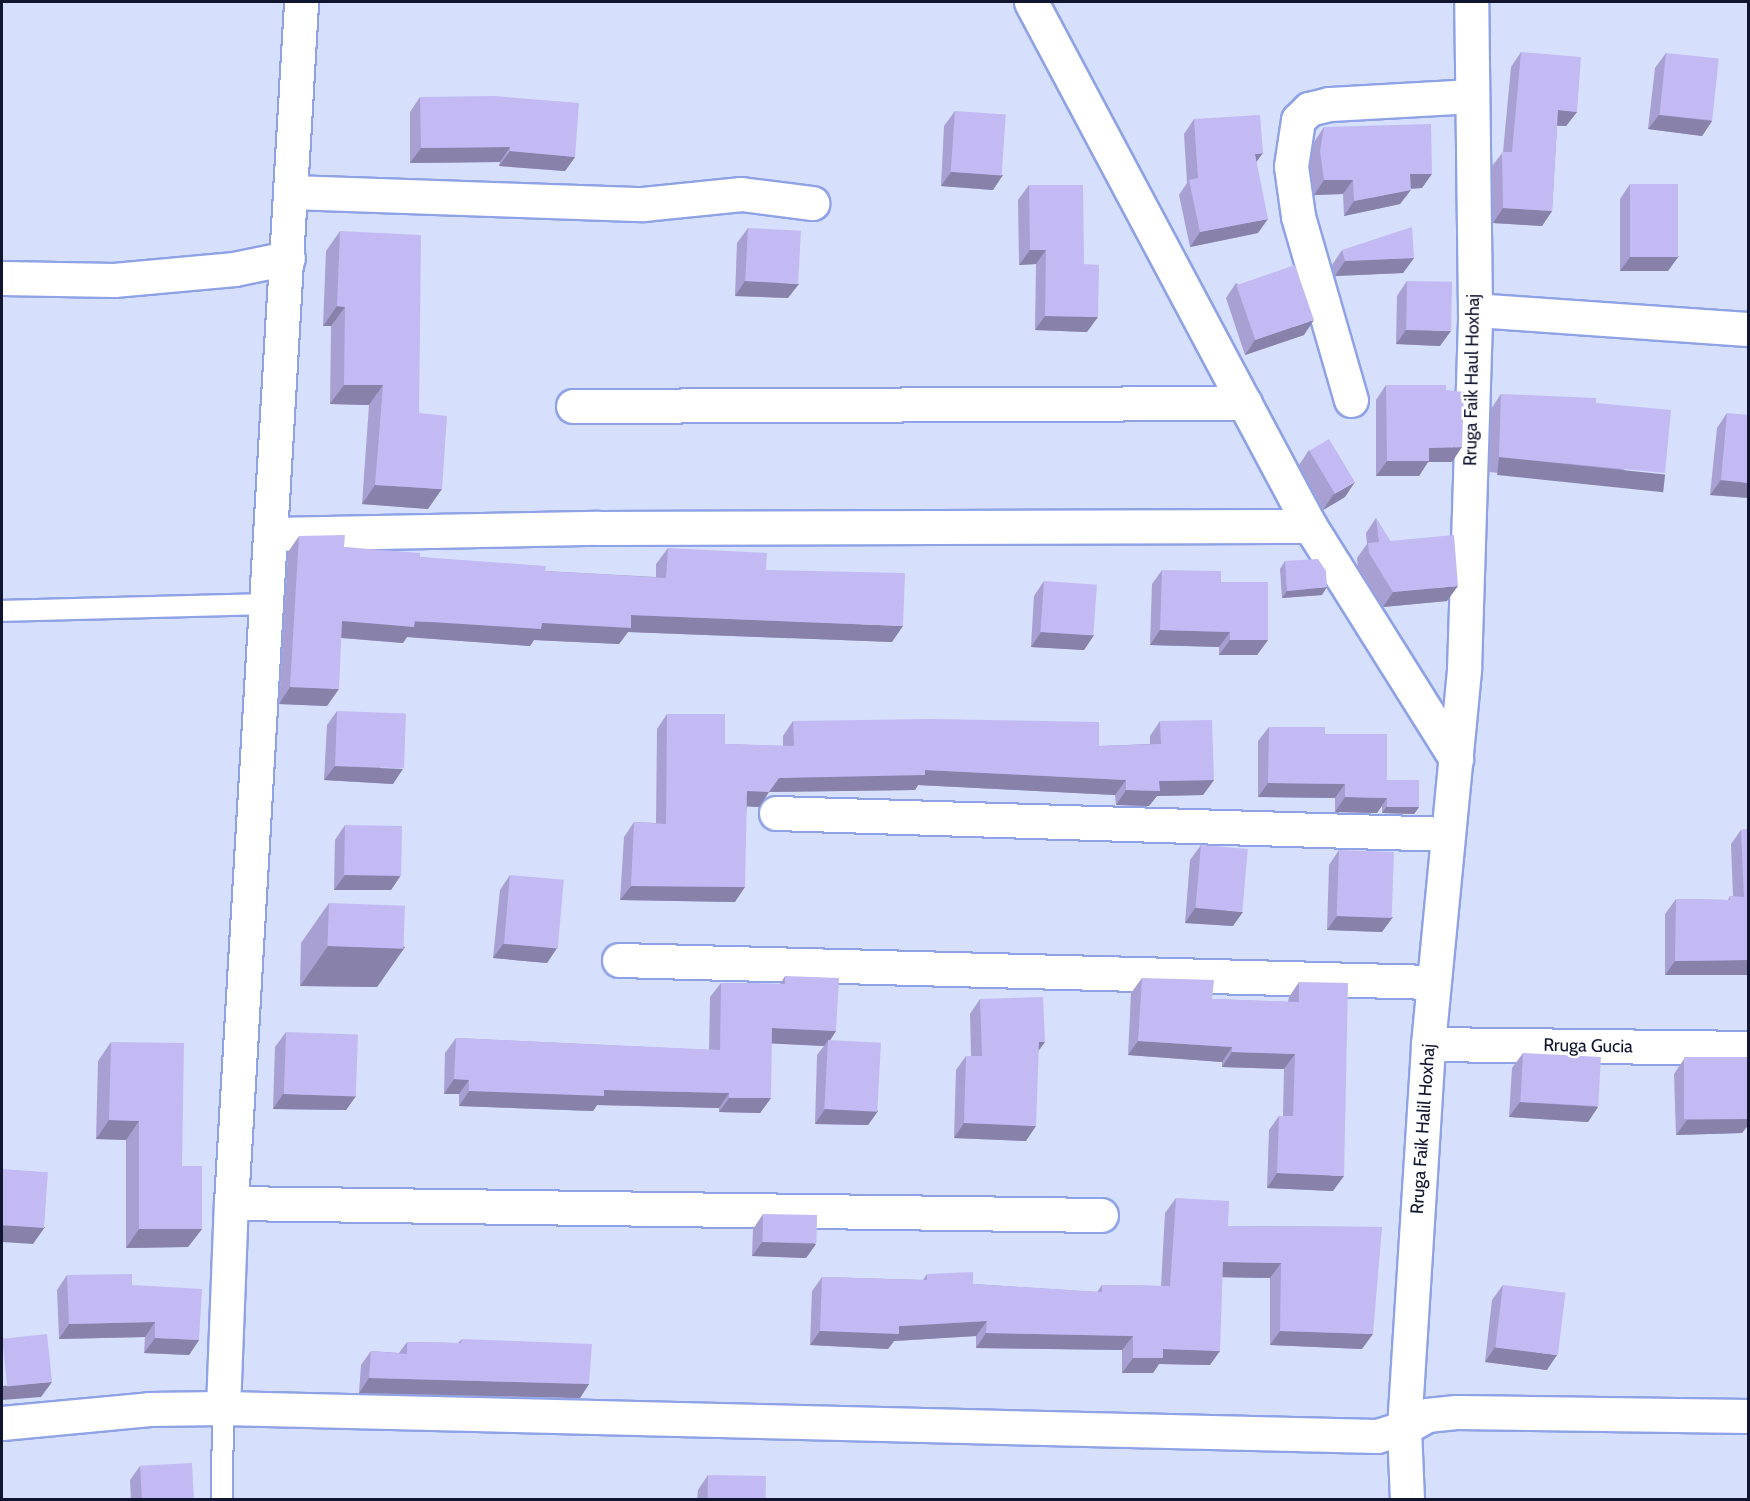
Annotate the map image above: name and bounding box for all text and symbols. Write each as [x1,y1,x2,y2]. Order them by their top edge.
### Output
street label: Rruga Faik Haul Hoxhaj [1460,294,1484,466]
street label: Rruga Gucia [1543,1034,1633,1058]
street label: Rruga Faik Halil Hoxhaj [1406,1043,1440,1215]

